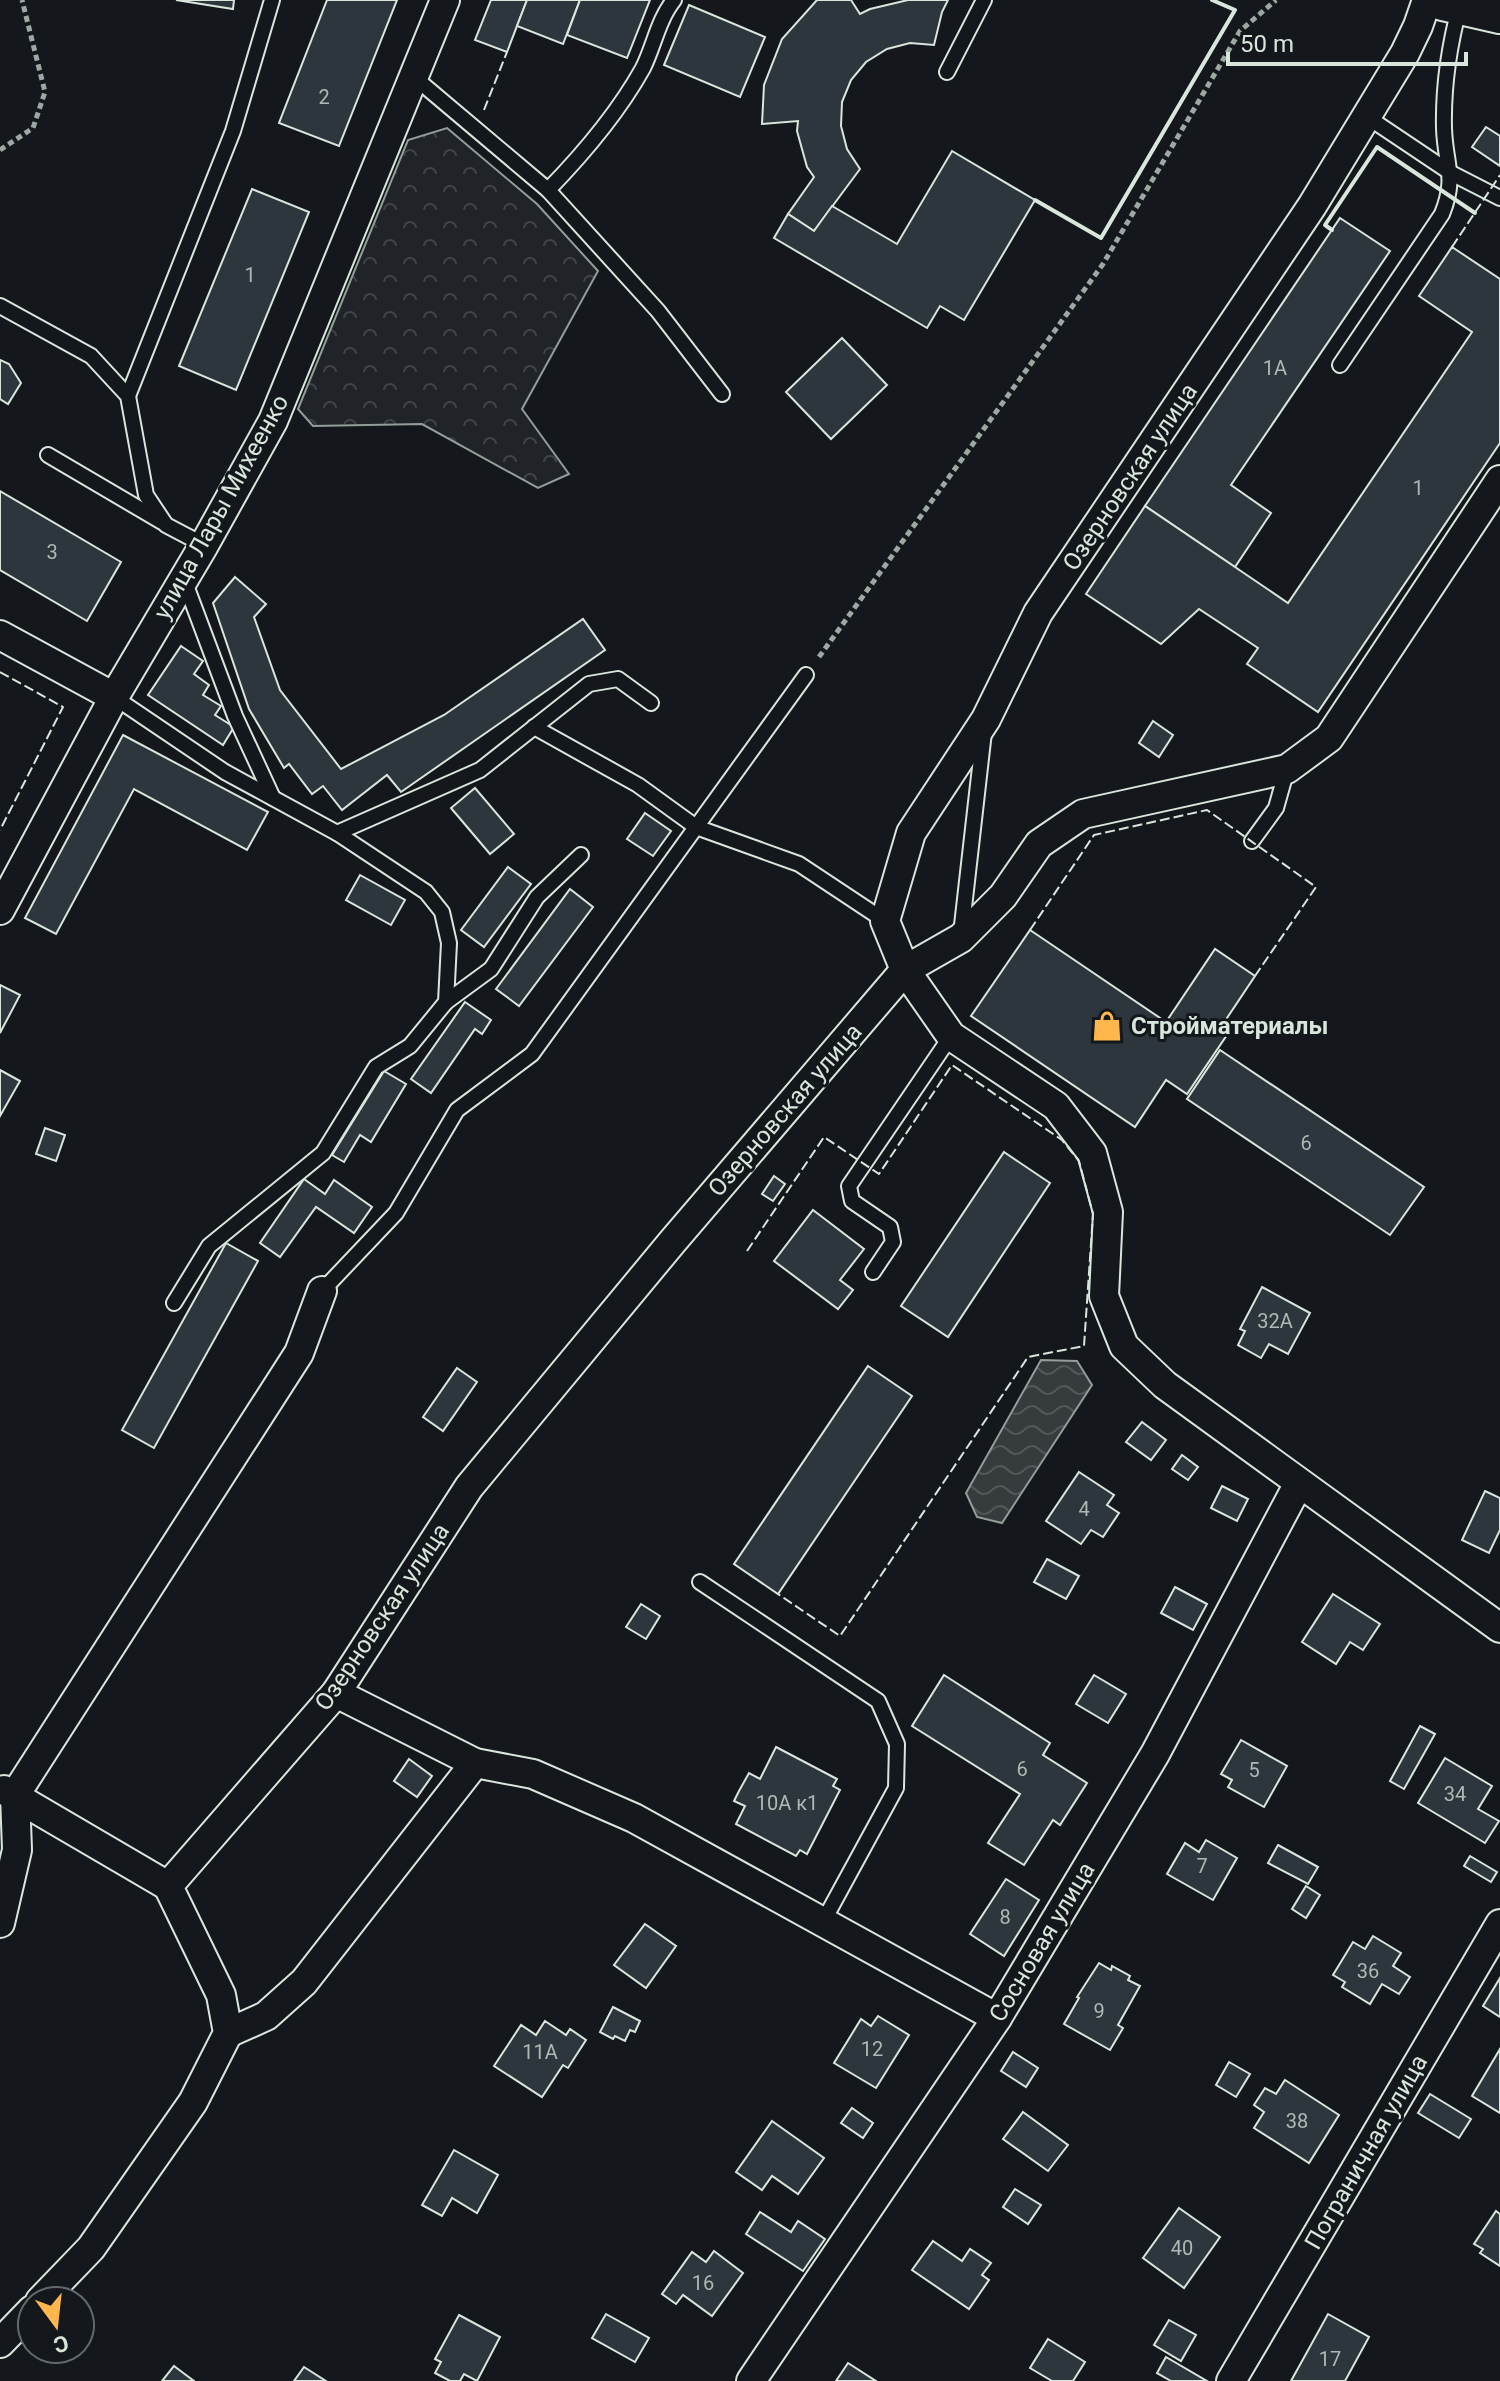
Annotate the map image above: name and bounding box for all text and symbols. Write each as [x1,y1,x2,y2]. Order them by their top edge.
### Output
scale bar [1228,16,1466,66]
text: 50 m [1240,30,1294,58]
house number: 2 [318,85,330,109]
house number: 1 [244,263,256,287]
house number: 1А [1263,356,1287,380]
street label: Озерновская улица [1057,378,1203,576]
street label: улица Лары Михеенко [148,390,294,624]
house number: 1 [1412,476,1424,500]
house number: 3 [46,540,58,564]
shop icon: Стройматериалы [1090,1009,1124,1043]
place label: Стройматериалы [1131,1012,1328,1040]
street label: Озерновская улица [702,1018,868,1202]
house number: 6 [1300,1131,1312,1155]
house number: 32А [1257,1309,1293,1333]
house number: 4 [1078,1497,1090,1521]
street label: Озерновская улица [309,1518,455,1716]
house number: 6 [1016,1757,1028,1781]
house number: 5 [1248,1758,1260,1782]
house number: 34 [1444,1782,1466,1806]
house number: 10А к1 [756,1791,818,1815]
house number: 7 [1196,1854,1208,1878]
street label: Сосновая улица [983,1857,1101,2027]
house number: 8 [999,1905,1011,1929]
house number: 36 [1357,1959,1379,1983]
house number: 9 [1093,1999,1105,2023]
house number: 12 [861,2037,883,2061]
house number: 11А [522,2040,558,2064]
street label: Пограничная улица [1299,2050,1433,2254]
house number: 38 [1286,2109,1308,2133]
house number: 40 [1171,2236,1193,2260]
house number: 16 [692,2271,714,2295]
north arrow [16,2285,96,2365]
text: С [51,2330,71,2358]
house number: 17 [1319,2347,1341,2371]

